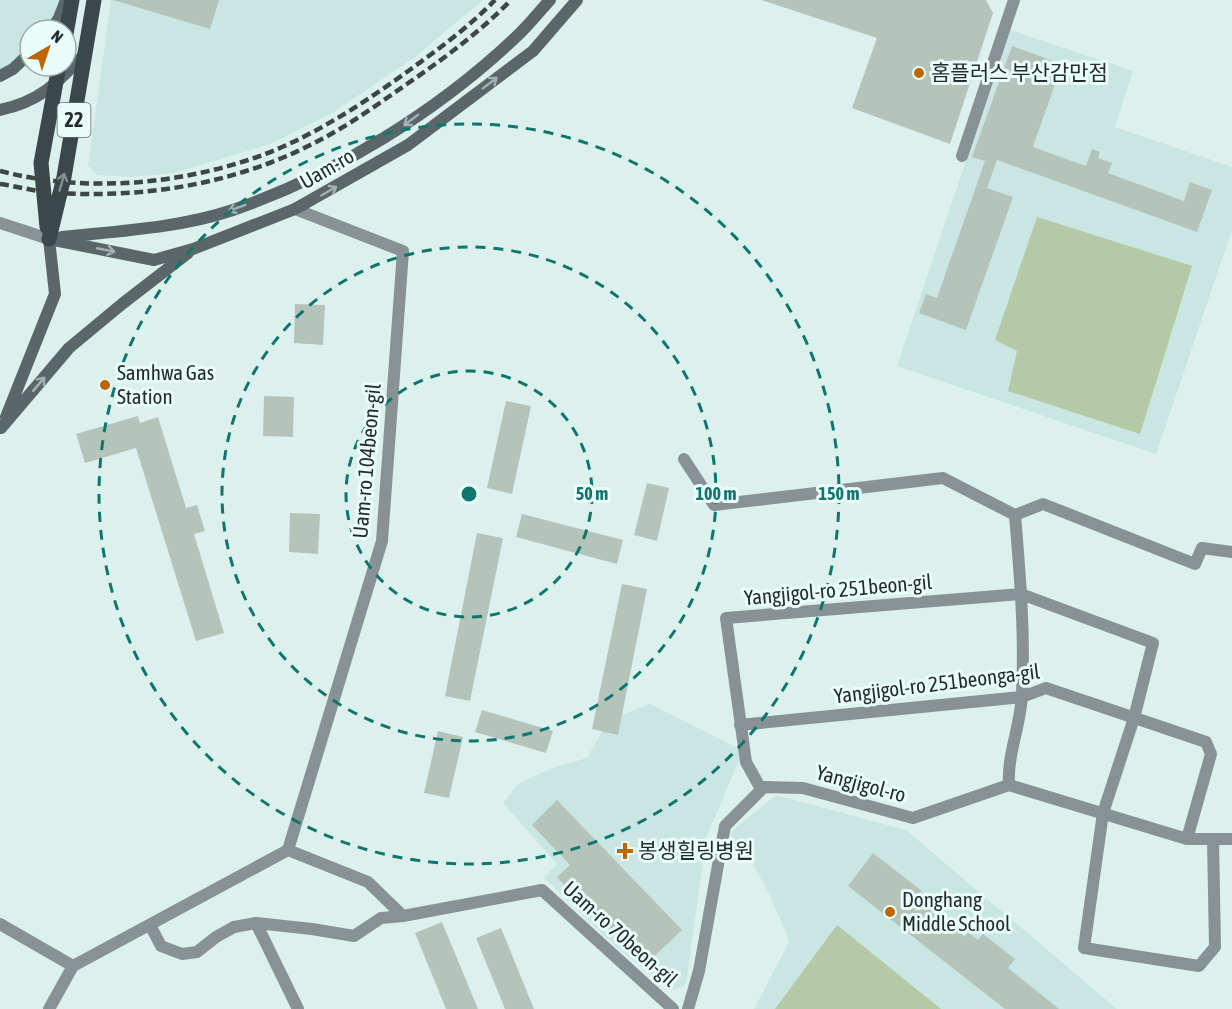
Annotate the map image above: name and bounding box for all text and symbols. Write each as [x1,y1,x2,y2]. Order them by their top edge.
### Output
north arrow [18,18,78,78]
text: N [48,26,67,46]
place label: 홈플러스 부산감만점 [931,60,1108,84]
marker: 홈플러스 부산감만점 [912,66,926,80]
one-way arrow [482,76,498,89]
road number: 22 [58,103,90,137]
one-way arrow [403,114,419,127]
street label: Uam-ro [295,143,358,193]
one-way arrow [57,173,68,192]
one-way arrow [320,185,337,197]
one-way arrow [228,203,247,214]
one-way arrow [96,245,116,256]
place label: Samhwa Gas Station [117,360,214,408]
one-way arrow [33,376,46,392]
marker: Samhwa Gas Station [98,378,112,392]
street label: Uam-ro 104beon-gil [347,382,385,539]
text: 50 m [576,483,608,504]
text: 100 m [696,483,736,504]
text: 150 m [819,483,859,504]
centre of rings [459,484,479,504]
street label: Yangjigol-ro 251beon-gil [743,569,933,609]
street label: Yangjigol-ro 251beonga-gil [833,658,1042,708]
street label: Yangjigol-ro [814,760,909,807]
place label: 봉생힐링병원 [638,838,754,862]
marker: 봉생힐링병원 [616,842,634,860]
street label: Uam-ro 70beon-gil [559,876,683,991]
place label: Donghang Middle School [902,887,1011,935]
marker: Donghang Middle School [883,905,897,919]

